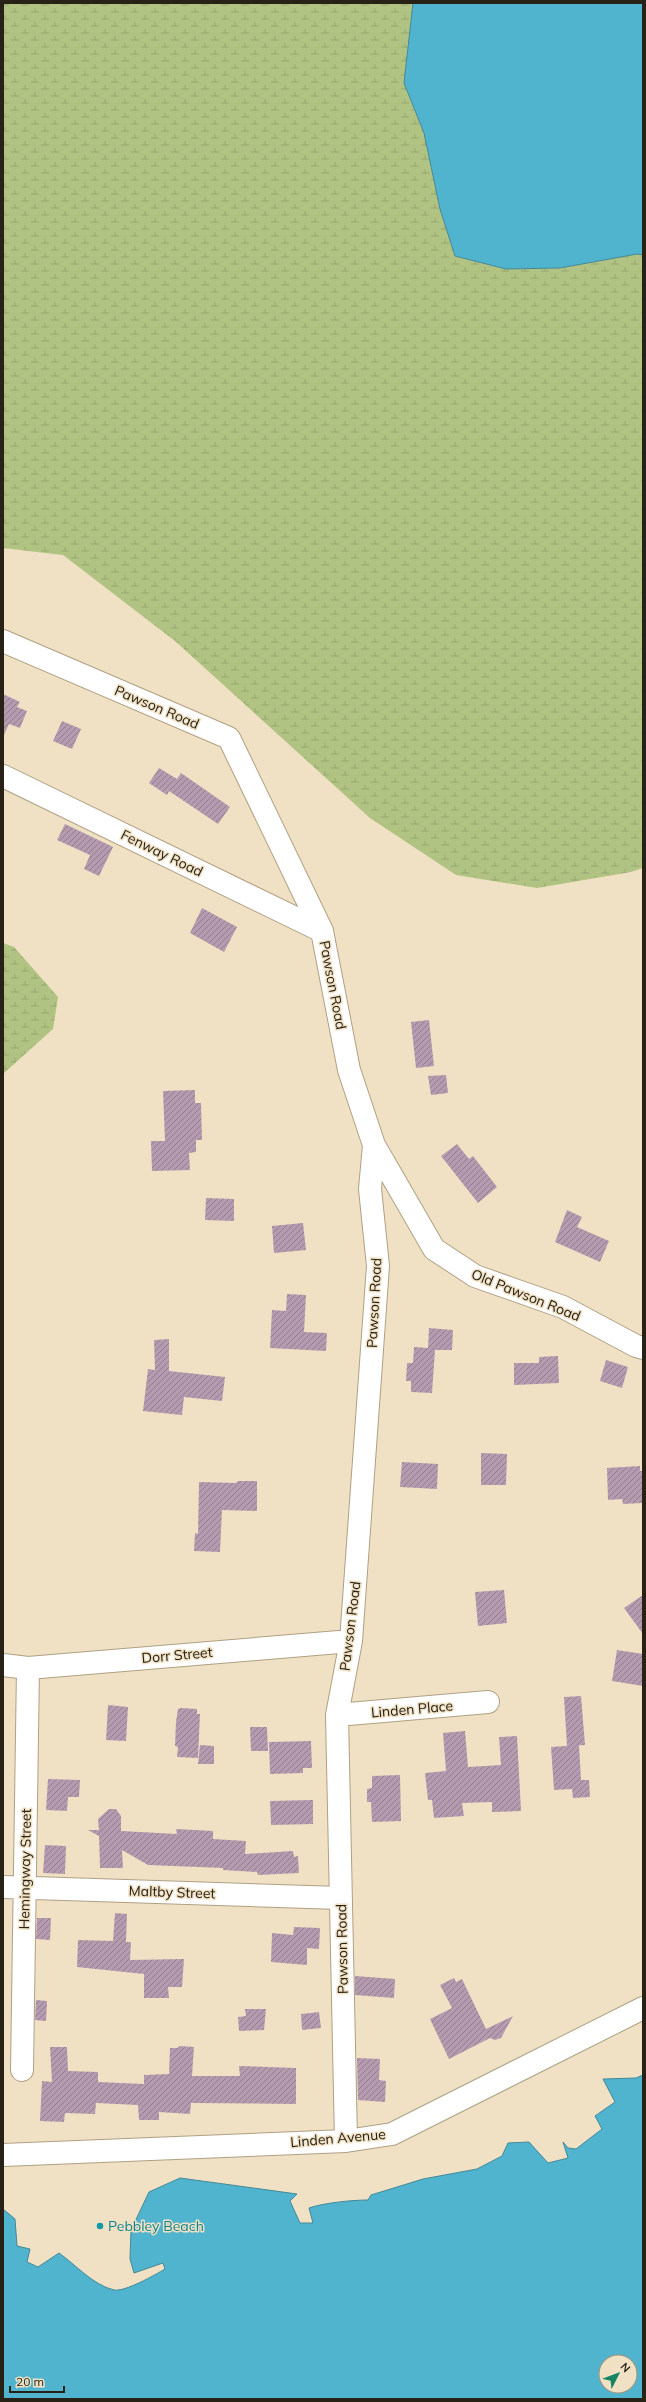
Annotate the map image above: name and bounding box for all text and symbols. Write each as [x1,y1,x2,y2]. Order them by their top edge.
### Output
street label: Pawson Road [112,681,202,733]
street label: Fenway Road [118,825,206,881]
street label: Pawson Road [316,939,350,1031]
street label: Pawson Road [363,1257,385,1349]
street label: Old Pawson Road [469,1265,583,1325]
street label: Pawson Road [336,1580,364,1672]
street label: Dorr Street [141,1643,213,1667]
street label: Linden Place [370,1696,454,1722]
street label: Hemingway Street [15,1808,35,1930]
street label: Maltby Street [128,1881,216,1903]
street label: Pawson Road [332,1904,352,1994]
street label: Linden Avenue [289,2125,387,2151]
place label: Pebbley Beach [108,2217,204,2235]
marker: Pebbley Beach [95,2221,105,2231]
north arrow [598,2354,638,2394]
text: N [617,2360,633,2375]
scale bar [10,2368,64,2394]
text: 20 m [16,2374,44,2389]

